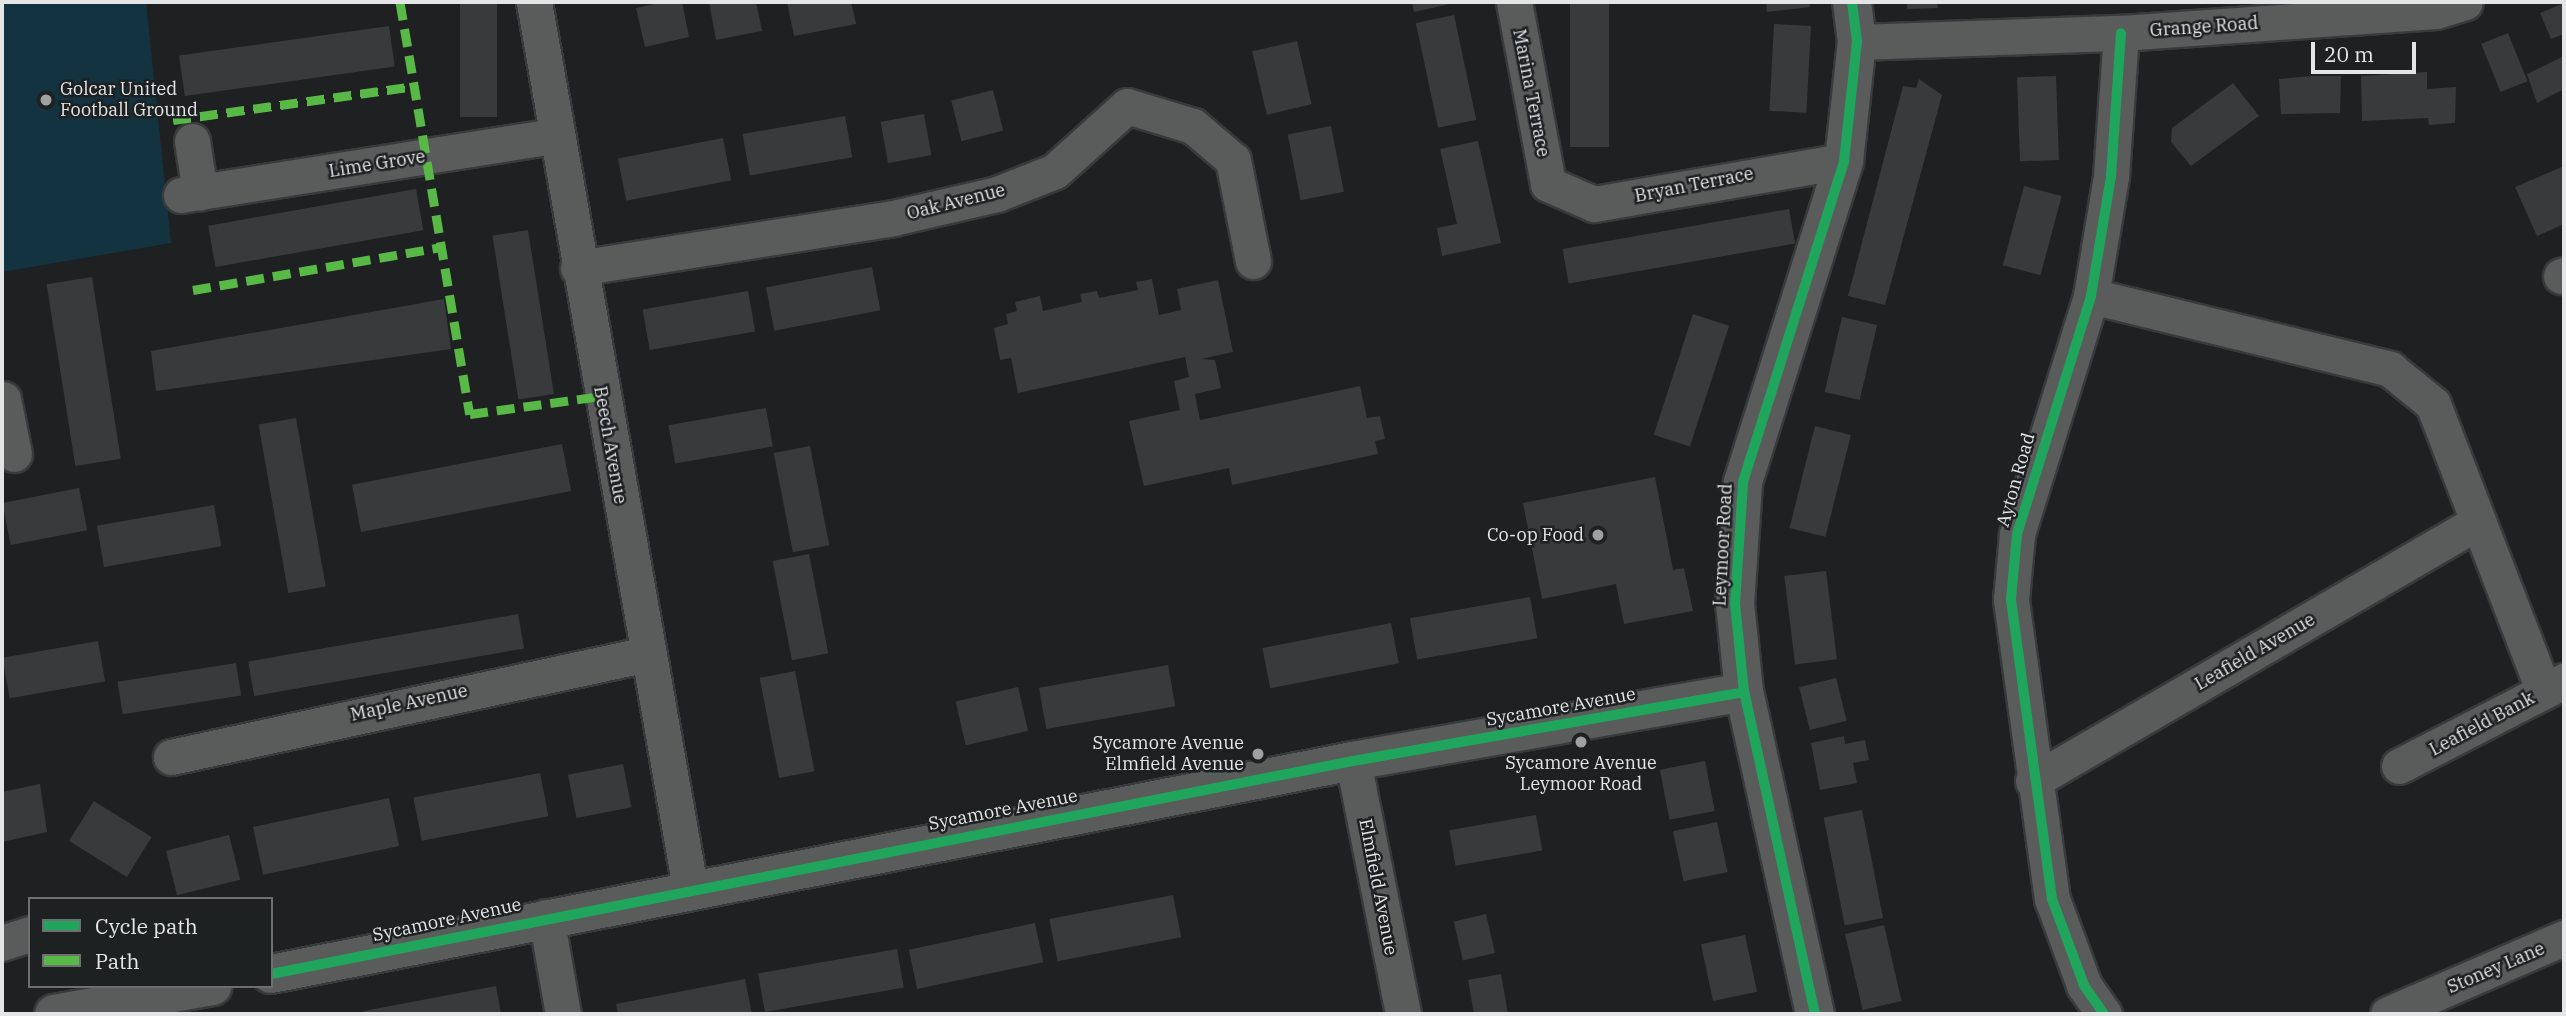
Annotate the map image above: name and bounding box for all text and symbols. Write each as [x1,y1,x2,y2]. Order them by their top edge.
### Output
street label: Grange Road [2149,12,2259,42]
street label: Marina Terrace [1508,27,1554,159]
scale bar [2314,28,2419,72]
text: 20 m [2324,40,2374,68]
place label: Golcar United Football Ground [60,79,198,122]
marker: Golcar United Football Ground [38,92,54,108]
street label: Lime Grove [327,146,427,182]
street label: Bryan Terrace [1633,163,1755,207]
street label: Oak Avenue [905,179,1007,225]
street label: Beech Avenue [589,384,631,506]
street label: Ayton Road [1992,430,2040,530]
street label: Leymoor Road [1709,483,1737,607]
place label: Co-op Food [1487,524,1584,546]
marker: Co-op Food [1590,527,1606,543]
street label: Leafield Avenue [2191,609,2319,695]
street label: Maple Avenue [349,680,469,726]
street label: Sycamore Avenue [1485,683,1637,731]
street label: Leafield Bank [2426,687,2538,761]
place label: Sycamore Avenue Elmfield Avenue [1093,733,1244,776]
marker: Sycamore Avenue Leymoor Road [1573,734,1589,750]
marker: Sycamore Avenue Elmfield Avenue [1250,746,1266,762]
place label: Sycamore Avenue Leymoor Road [1505,753,1657,796]
street label: Sycamore Avenue [927,785,1079,835]
street label: Elmfield Avenue [1354,817,1402,957]
street label: Sycamore Avenue [371,894,523,946]
legend [28,897,273,988]
text: Cycle path [95,912,198,940]
street label: Stoney Lane [2444,938,2548,998]
text: Path [95,947,140,975]

